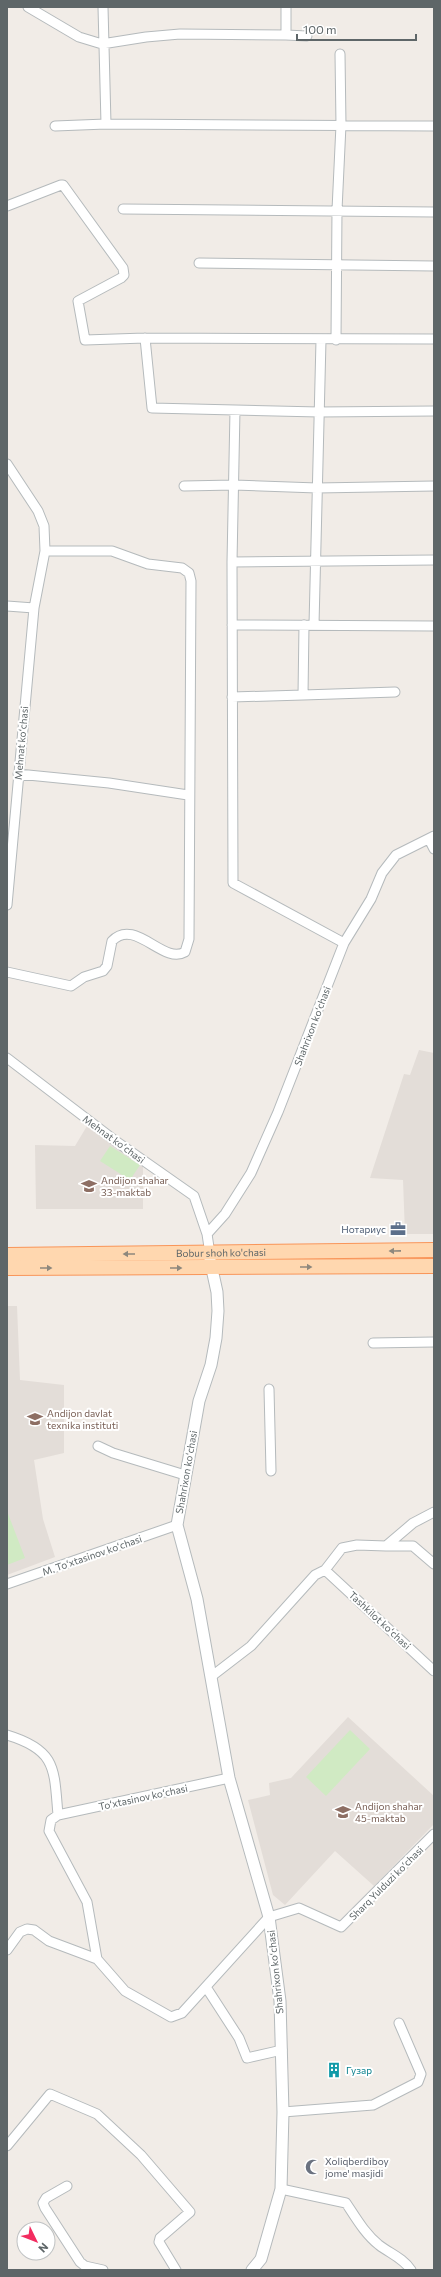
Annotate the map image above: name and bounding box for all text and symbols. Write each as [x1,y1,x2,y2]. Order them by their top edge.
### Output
scale bar [297,16,416,42]
text: 100 m [303,22,337,36]
street label: Mehnat koʻchasi [12,706,30,780]
street label: Shahrixon koʻchasi [291,984,333,1068]
street label: Mehnat koʻchasi [81,1112,147,1166]
place label: Andijon shahar 33-maktab [101,1174,169,1198]
school or university icon: Andijon shahar 33-maktab [80,1177,98,1195]
office icon: Нотариус [389,1220,407,1238]
place label: Нотариус [341,1223,386,1235]
street label: Bobur shoh ko'chasi [176,1246,266,1259]
one-way arrow [388,1248,401,1254]
one-way arrow [123,1251,135,1258]
one-way arrow [300,1264,313,1270]
one-way arrow [40,1265,53,1271]
one-way arrow [170,1265,183,1271]
place label: Andijon davlat texnika instituti [47,1407,118,1431]
school or university icon: Andijon davlat texnika instituti [26,1410,44,1428]
street label: Shahrixon koʻchasi [173,1429,199,1515]
street label: M. Toʻxtasinov koʻchasi [41,1532,143,1578]
street label: Tashkilot koʻchasi [347,1588,413,1652]
street label: Toʻxtasinov koʻchasi [97,1782,189,1812]
place label: Andijon shahar 45-maktab [355,1800,423,1824]
school or university icon: Andijon shahar 45-maktab [334,1803,352,1821]
street label: Sharq Yulduzi koʻchasi [346,1843,426,1923]
street label: Shahrixon koʻchasi [265,1929,285,2015]
building icon: Гузар [325,2061,343,2079]
place label: Гузар [346,2064,372,2076]
place label: Xoliqberdiboy jome' masjidi [325,2155,389,2179]
mosque icon: Xoliqberdiboy jome' masjidi [304,2158,322,2176]
north arrow [16,2221,56,2261]
text: N [36,2241,51,2256]

